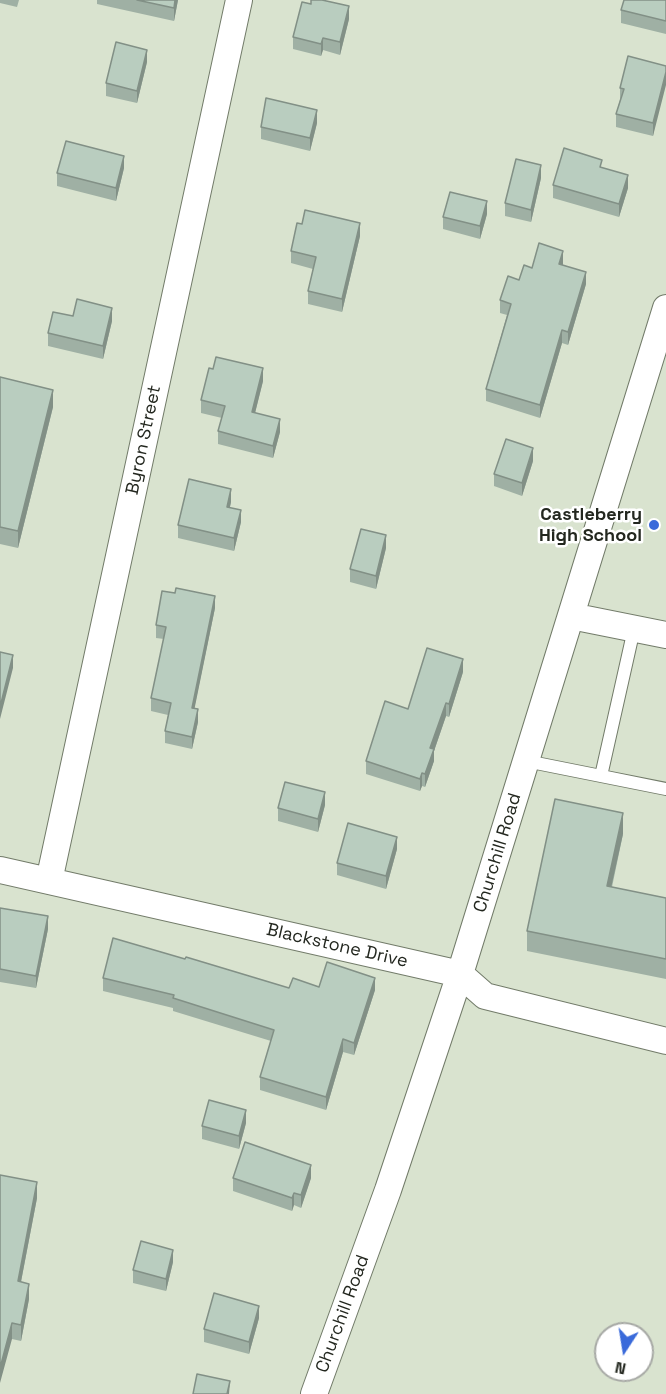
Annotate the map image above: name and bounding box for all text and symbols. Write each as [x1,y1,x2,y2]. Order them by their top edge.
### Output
street label: Byron Street [122,383,166,497]
place label: Castleberry High School [539,504,642,546]
marker: Castleberry High School [647,518,661,532]
street label: Churchill Road [470,791,526,915]
street label: Blackstone Drive [264,919,410,973]
street label: Churchill Road [312,1252,374,1376]
north arrow [594,1322,654,1382]
text: N [613,1357,628,1380]

